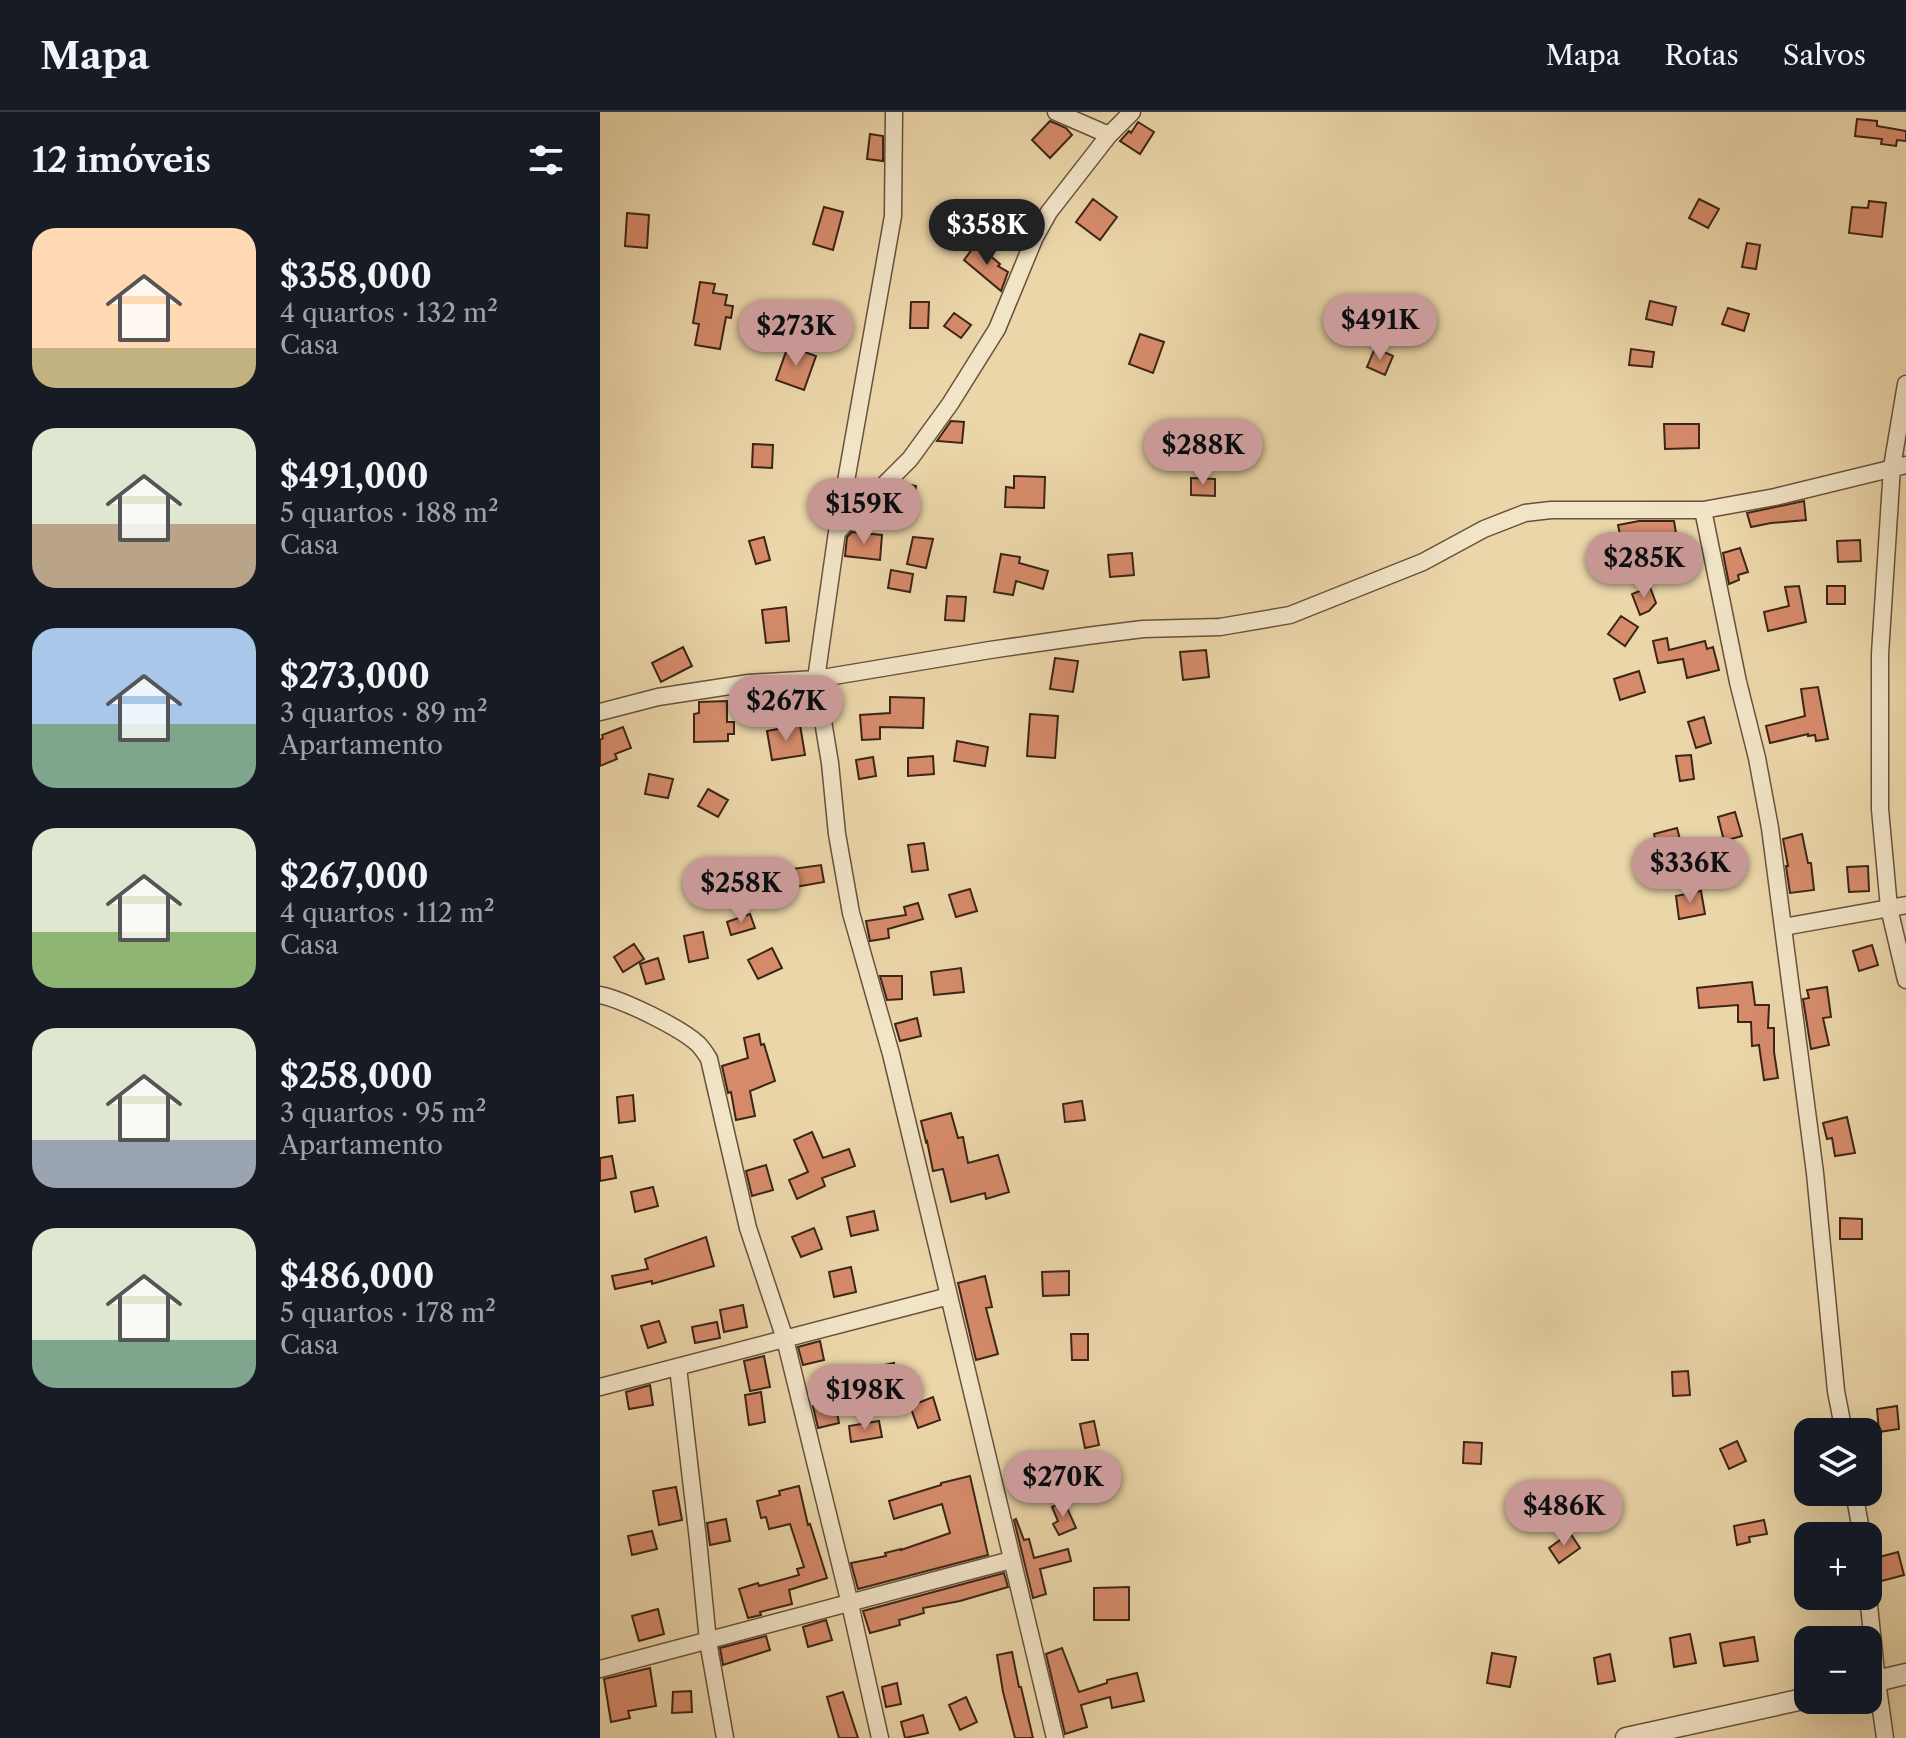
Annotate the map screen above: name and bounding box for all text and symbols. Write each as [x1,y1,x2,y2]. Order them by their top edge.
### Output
text: Mapa [40,32,150,79]
text: Mapa [1546,38,1621,72]
text: Rotas [1665,38,1739,72]
text: Salvos [1783,38,1866,72]
icon: filters [524,138,568,182]
text: 12 imóveis [32,139,211,181]
pin: $358K [931,199,1043,267]
text: $358K [947,209,1027,241]
text: $358,000 [280,255,432,297]
icon: home [96,260,192,356]
pin: $491K [1324,294,1436,362]
text: 4 quartos · 132 m² [280,297,498,329]
pin: $273K [740,300,852,368]
text: $491K [1341,304,1419,336]
text: $273K [757,310,835,342]
text: Casa [280,329,339,361]
pin: $288K [1147,419,1259,487]
text: $288K [1162,429,1244,461]
text: $491,000 [280,455,429,497]
icon: home [96,460,192,556]
pin: $159K [808,478,920,546]
text: $159K [826,488,902,520]
text: 5 quartos · 188 m² [280,497,499,529]
text: Casa [280,529,339,561]
pin: $285K [1588,532,1700,600]
text: $285K [1603,542,1685,574]
text: $273,000 [280,655,430,697]
icon: home [96,660,192,756]
pin: $267K [730,675,842,743]
text: $267K [746,685,826,717]
text: 3 quartos · 89 m² [280,697,488,729]
text: Apartamento [280,729,443,761]
pin: $336K [1634,837,1746,905]
text: $336K [1650,847,1730,879]
text: $267,000 [280,855,429,897]
pin: $258K [685,857,797,925]
icon: home [96,860,192,956]
text: $258K [700,867,782,899]
text: 4 quartos · 112 m² [280,897,495,929]
text: Casa [280,929,339,961]
text: $258,000 [280,1055,433,1097]
icon: home [96,1060,192,1156]
text: 3 quartos · 95 m² [280,1097,486,1129]
text: Apartamento [280,1129,443,1161]
text: $486,000 [280,1255,434,1297]
icon: home [96,1260,192,1356]
text: 5 quartos · 178 m² [280,1297,496,1329]
text: Casa [280,1329,339,1361]
pin: $198K [809,1364,921,1432]
text: $198K [826,1374,904,1406]
map controls [1794,1418,1882,1714]
button: layers [1794,1418,1882,1506]
pin: $270K [1007,1451,1119,1519]
text: $270K [1023,1461,1103,1493]
pin: $486K [1508,1480,1620,1548]
text: $486K [1523,1490,1605,1522]
button: + [1794,1522,1882,1610]
button: − [1794,1626,1882,1714]

